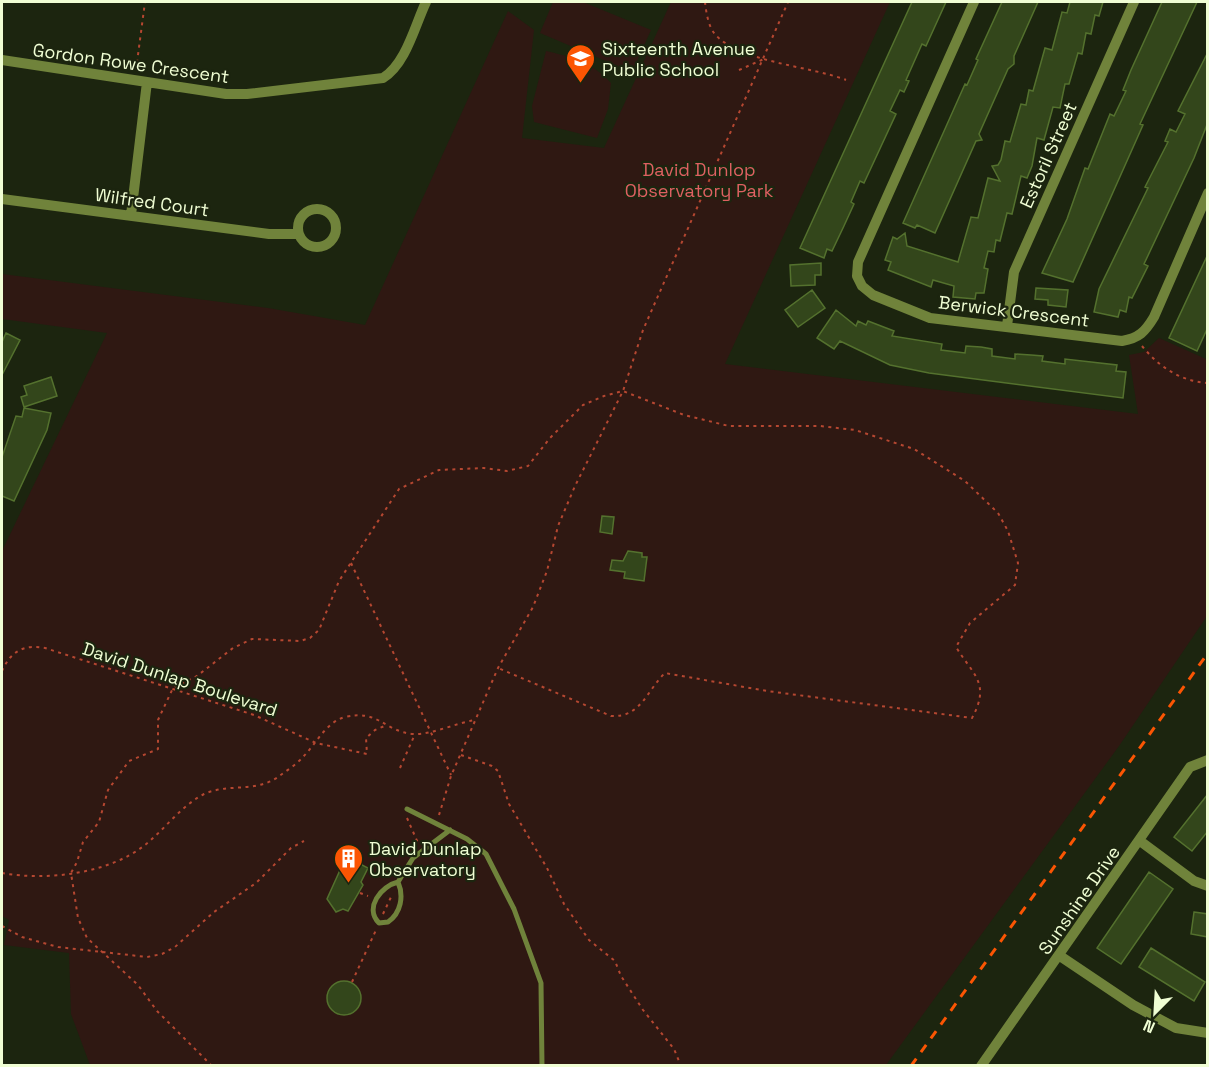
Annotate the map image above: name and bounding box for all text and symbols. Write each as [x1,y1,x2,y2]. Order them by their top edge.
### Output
place label: Sixteenth Avenue Public School [602,37,755,81]
street label: Gordon Rowe Crescent [31,38,231,88]
school or university icon: Sixteenth Avenue Public School [565,42,597,84]
street label: Estoril Street [1014,98,1082,212]
park label: David Dunlop Observatory Park [625,158,774,202]
street label: Wilfred Court [94,183,210,221]
street label: Berwick Crescent [937,290,1091,332]
street label: David Dunlap Boulevard [80,637,280,721]
place label: David Dunlap Observatory [369,837,481,881]
street label: Sunshine Drive [1033,841,1125,959]
building icon: David Dunlap Observatory [332,842,364,884]
north arrow [1125,983,1185,1043]
text: N [1140,1014,1158,1038]

